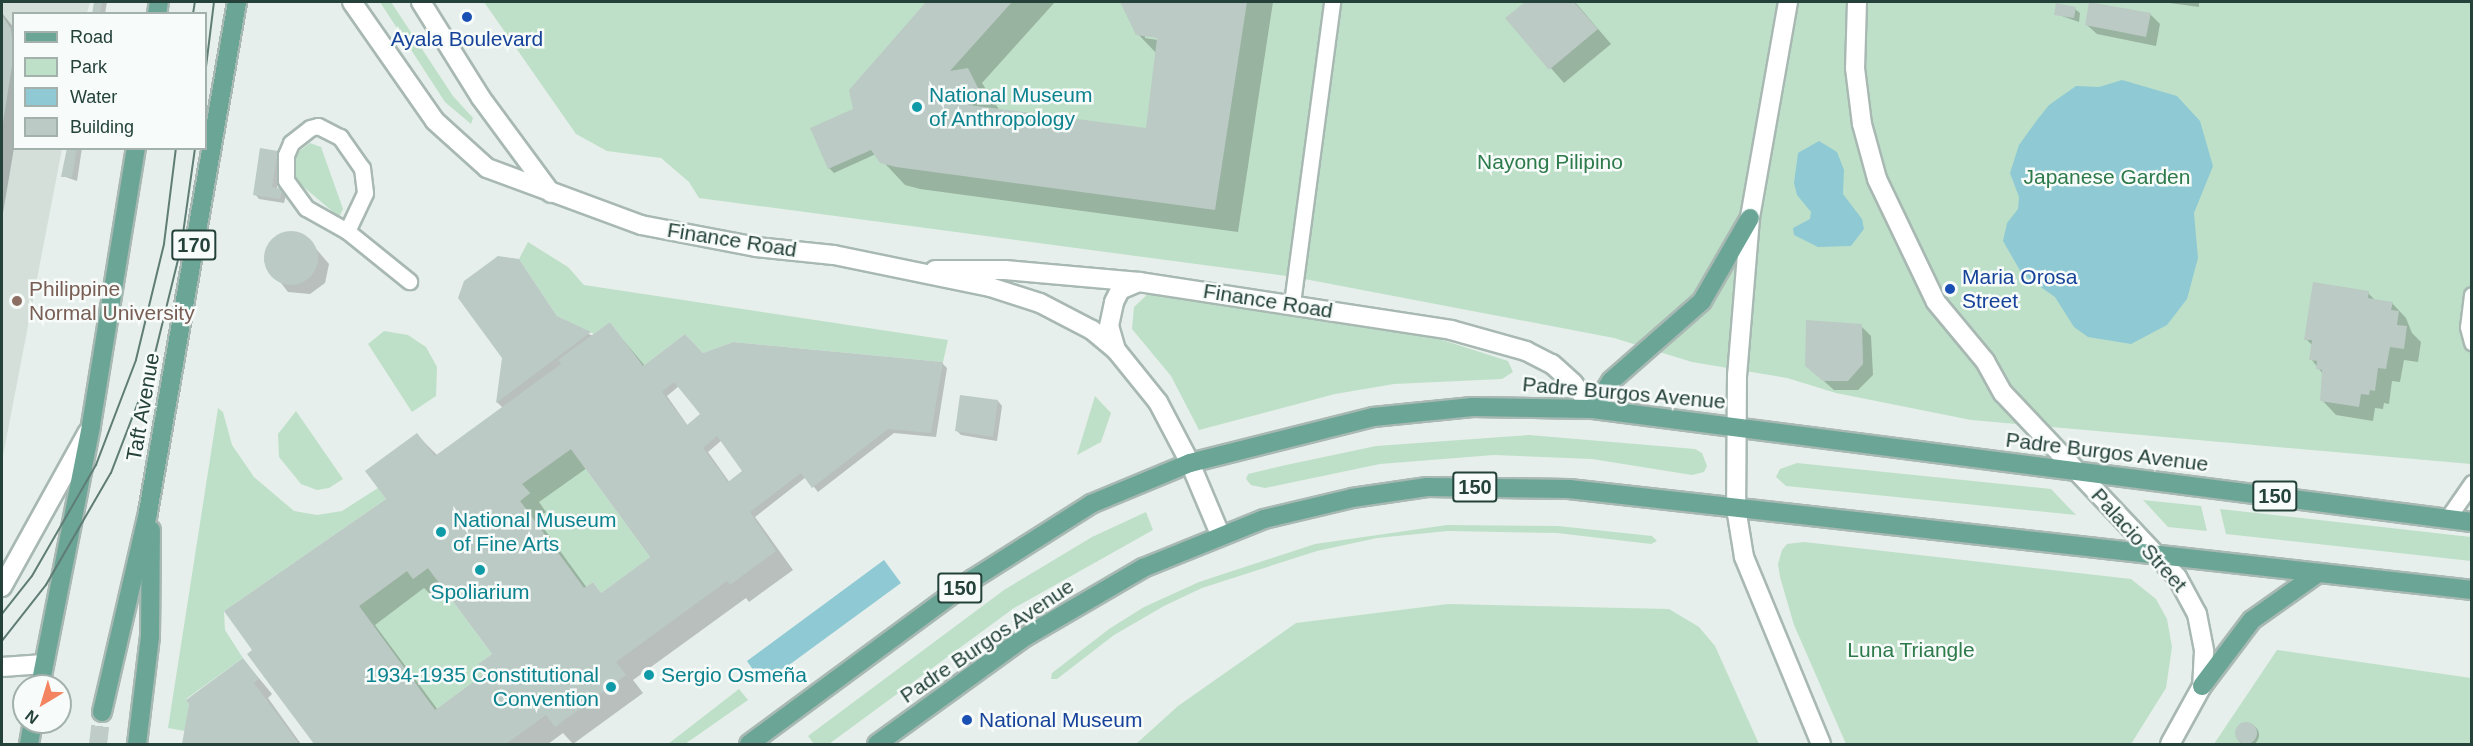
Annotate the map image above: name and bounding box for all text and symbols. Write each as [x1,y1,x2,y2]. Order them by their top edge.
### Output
marker: Ayala Boulevard [460,10,474,24]
legend [12,12,207,150]
place label: Ayala Boulevard [391,26,543,52]
text: Road [70,27,113,47]
text: Park [70,57,107,77]
place label: National Museum of Anthropology [929,82,1092,132]
text: Water [70,87,117,107]
marker: National Museum of Anthropology [910,100,924,114]
text: Building [70,117,134,137]
park label: Nayong Pilipino [1477,149,1623,175]
park label: Japanese Garden [2024,164,2190,190]
street label: Finance Road [665,217,799,263]
road number: 170 [170,228,218,262]
place label: Maria Orosa Street [1962,264,2078,314]
place label: Philippine Normal University [29,276,195,326]
street label: Finance Road [1201,278,1335,324]
marker: Maria Orosa Street [1943,282,1957,296]
marker: Philippine Normal University [10,294,24,308]
street label: Taft Avenue [121,350,165,464]
street label: Padre Burgos Avenue [1521,372,1727,414]
street label: Padre Burgos Avenue [2004,427,2210,477]
road number: 150 [1451,470,1499,504]
road number: 150 [2251,479,2299,513]
street label: Palacio Street [2086,483,2192,597]
place label: National Museum of Fine Arts [453,507,616,557]
marker: National Museum of Fine Arts [434,525,448,539]
marker: Spoliarium [473,563,487,577]
road number: 150 [936,571,984,605]
street label: Padre Burgos Avenue [895,573,1079,709]
place label: Spoliarium [430,579,530,605]
park label: Luna Triangle [1847,637,1975,663]
place label: 1934-1935 Constitutional Convention [365,662,599,712]
place label: Sergio Osmeña [661,662,807,688]
marker: Sergio Osmeña [642,668,656,682]
north arrow [12,674,72,734]
marker: 1934-1935 Constitutional Convention [604,680,618,694]
text: N [22,707,42,727]
place label: National Museum [979,707,1142,733]
marker: National Museum [960,713,974,727]

